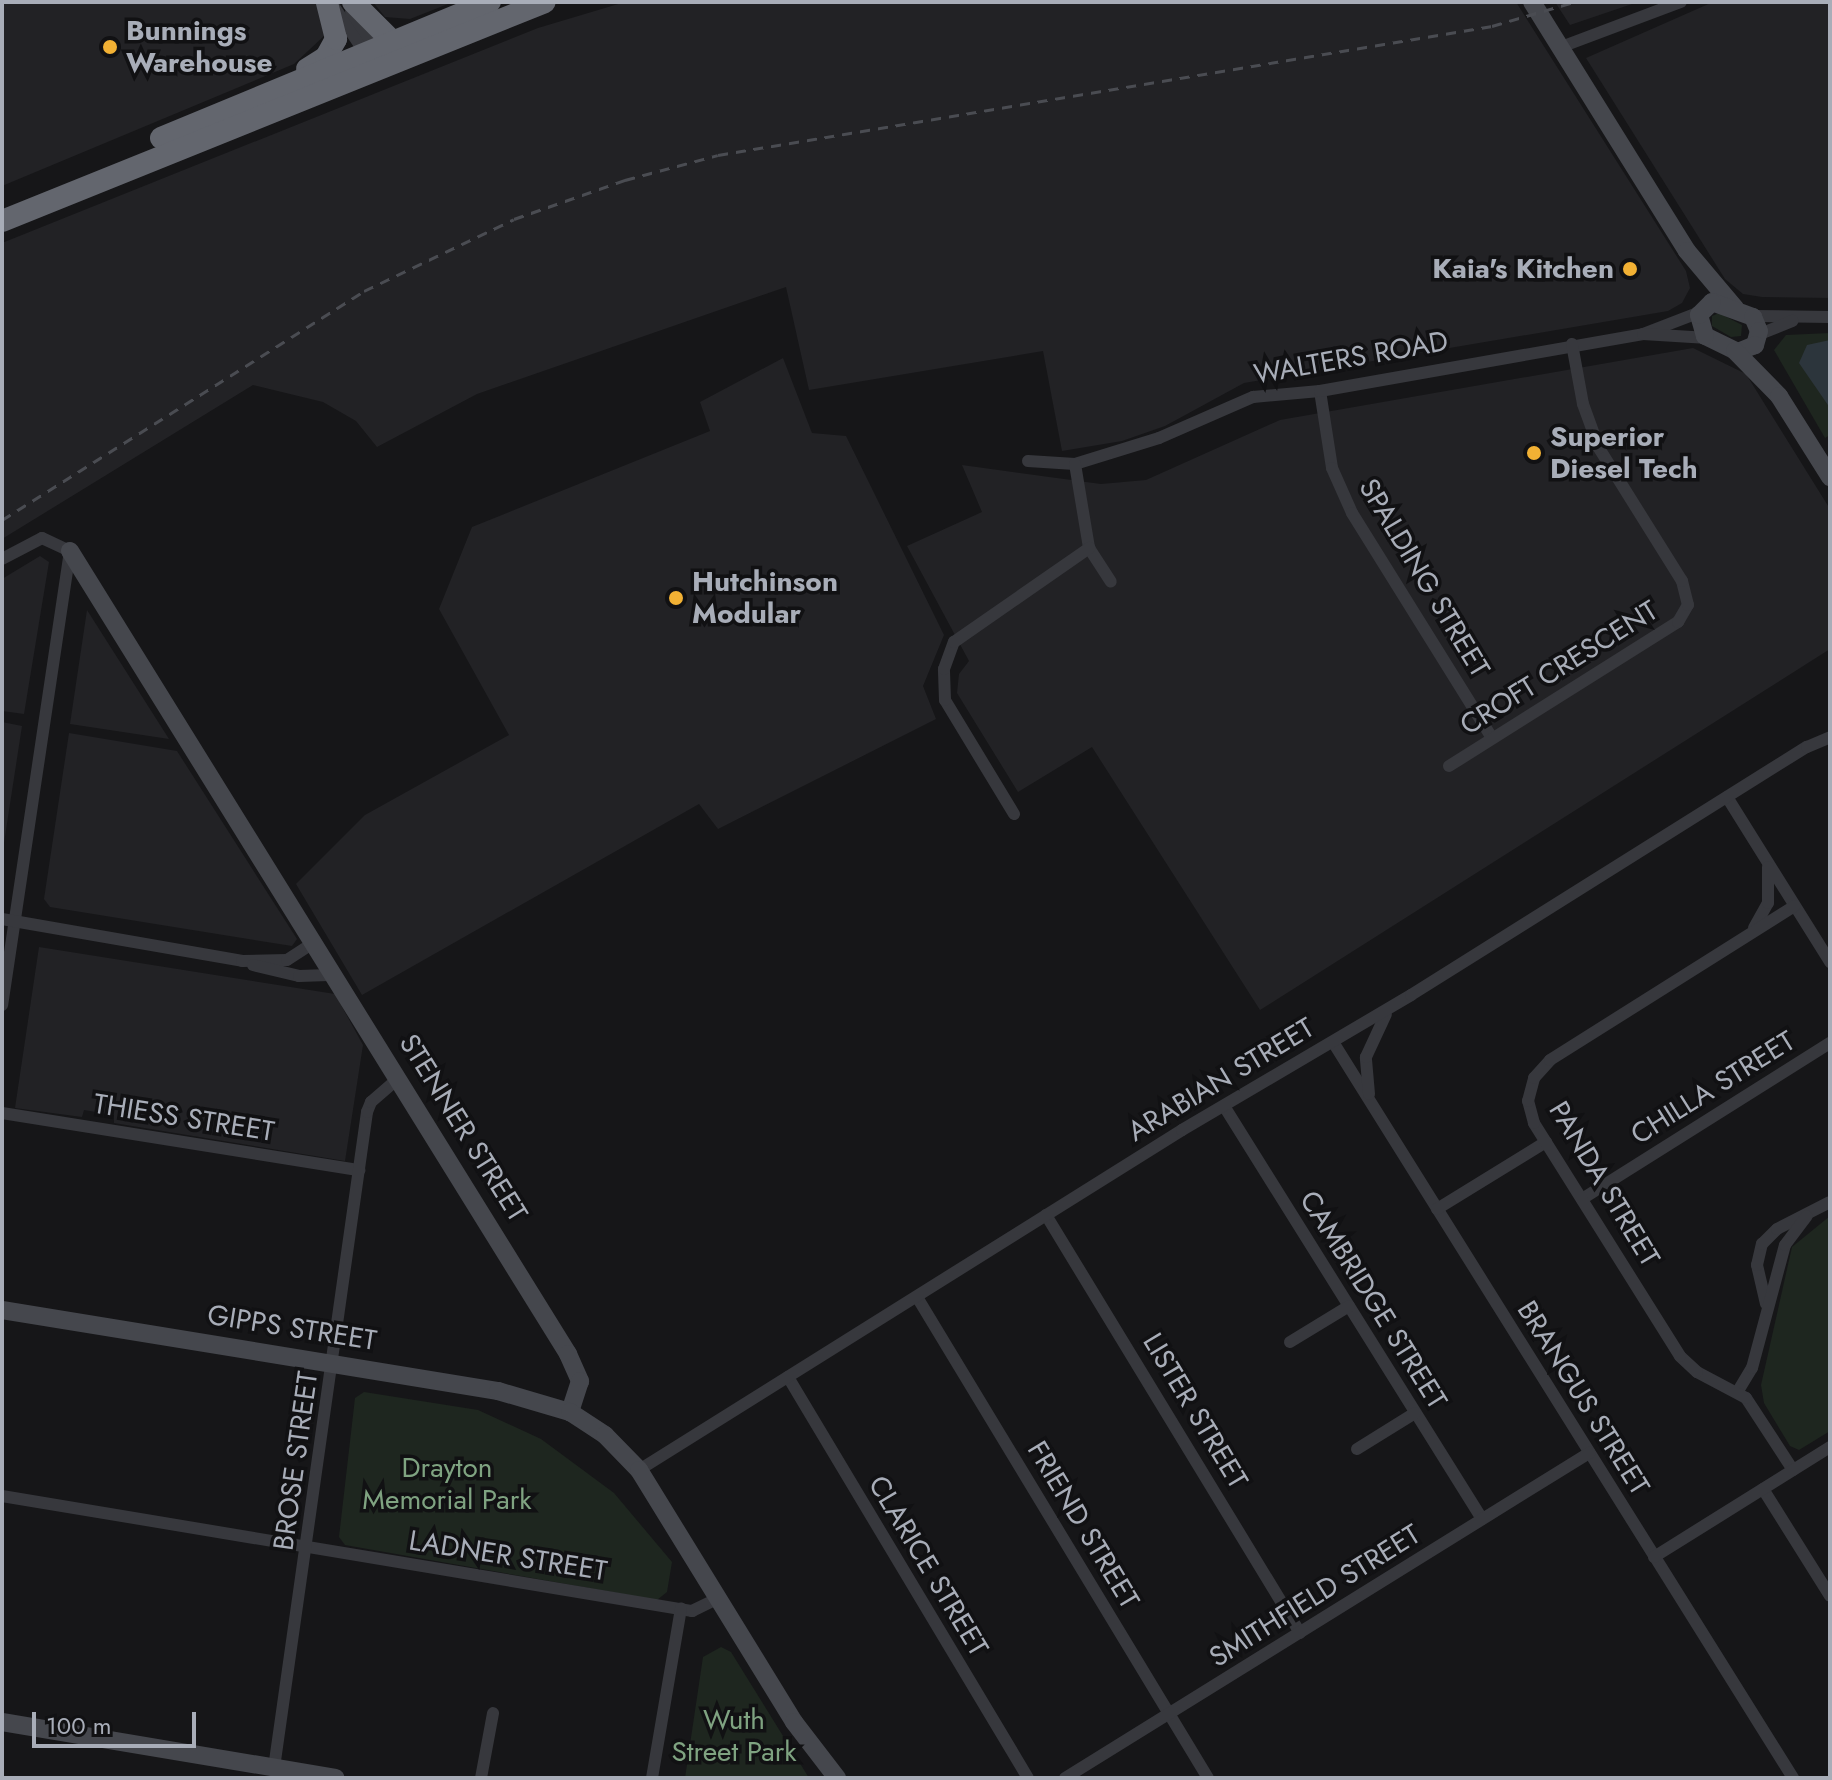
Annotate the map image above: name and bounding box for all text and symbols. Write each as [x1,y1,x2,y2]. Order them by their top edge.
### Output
place label: Bunnings Warehouse [126,14,273,80]
marker: Bunnings Warehouse [101,38,119,56]
place label: Kaia's Kitchen [1432,252,1614,286]
marker: Kaia's Kitchen [1621,260,1639,278]
street label: WALTERS ROAD [1251,324,1451,392]
place label: Superior Diesel Tech [1550,420,1698,486]
marker: Superior Diesel Tech [1525,444,1543,462]
street label: SPALDING STREET [1352,473,1496,683]
place label: Hutchinson Modular [692,565,838,631]
marker: Hutchinson Modular [667,589,685,607]
street label: CROFT CRESCENT [1454,594,1664,742]
street label: ARABIAN STREET [1122,1011,1320,1149]
street label: CHILLA STREET [1625,1024,1801,1152]
street label: STENNER STREET [392,1028,534,1228]
street label: THIESS STREET [91,1087,277,1149]
street label: PANDA STREET [1542,1095,1666,1273]
street label: CAMBRIDGE STREET [1292,1185,1454,1415]
street label: BRANGUS STREET [1510,1295,1656,1501]
street label: GIPPS STREET [205,1298,379,1358]
street label: LISTER STREET [1135,1327,1255,1495]
street label: BROSE STREET [267,1369,325,1553]
street label: FRIEND STREET [1020,1435,1146,1615]
park label: Drayton Memorial Park [362,1451,532,1517]
street label: CLARICE STREET [861,1470,995,1662]
street label: SMITHFIELD STREET [1203,1518,1427,1674]
street label: LADNER STREET [407,1524,609,1588]
scale bar [36,1696,200,1746]
park label: Wuth Street Park [671,1703,797,1769]
text: 100 m [46,1708,112,1743]

